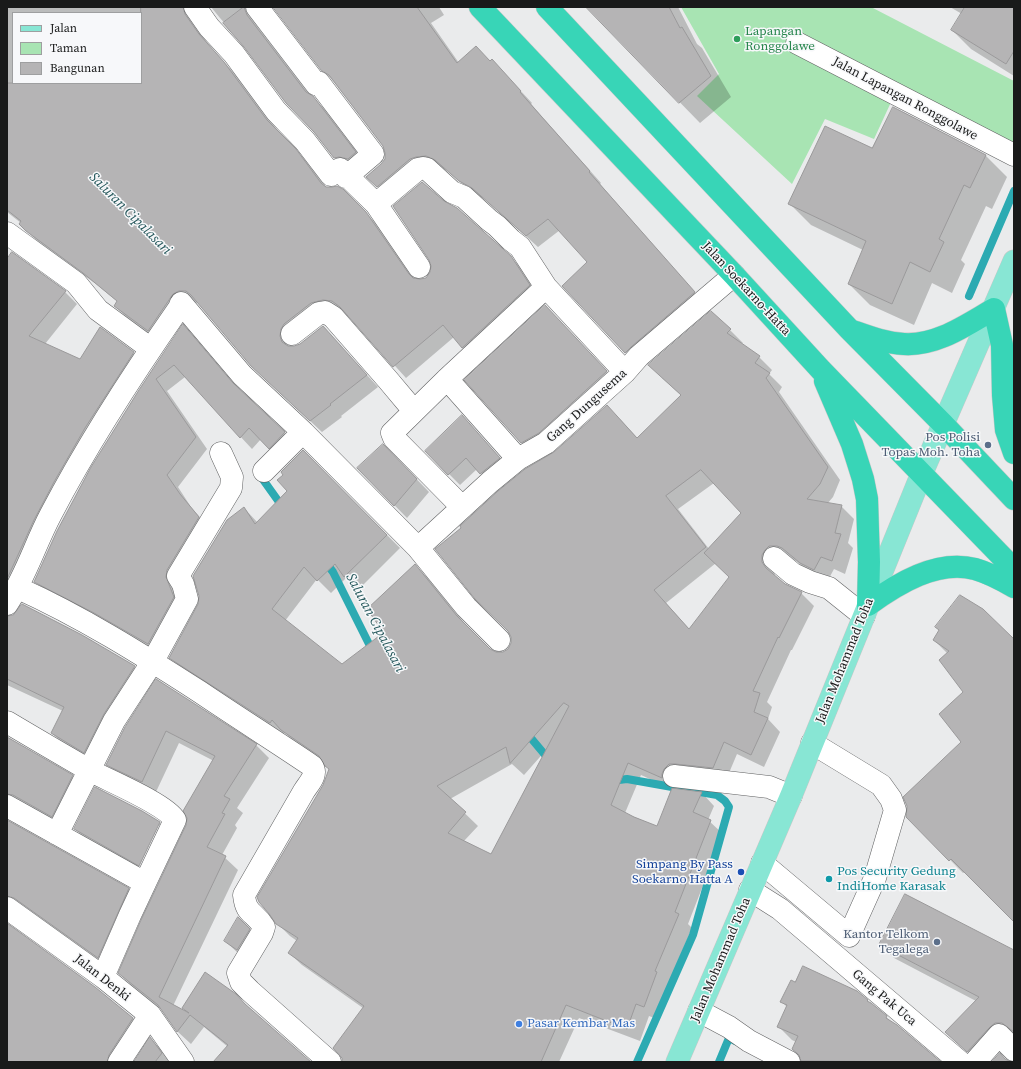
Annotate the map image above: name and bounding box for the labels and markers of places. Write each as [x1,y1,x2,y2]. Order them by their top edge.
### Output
place label: Lapangan Ronggolawe [745,24,815,55]
marker: Lapangan Ronggolawe [732,34,742,44]
place label: Pos Polisi Topas Moh. Toha [882,430,980,461]
marker: Pos Polisi Topas Moh. Toha [983,440,993,450]
place label: Simpang By Pass Soekarno Hatta A [632,857,733,888]
place label: Pos Security Gedung IndiHome Karasak [837,864,956,895]
marker: Simpang By Pass Soekarno Hatta A [736,867,746,877]
marker: Pos Security Gedung IndiHome Karasak [824,874,834,884]
place label: Kantor Telkom Tegalega [843,927,929,958]
marker: Kantor Telkom Tegalega [932,937,942,947]
place label: Pasar Kembar Mas [527,1016,635,1032]
marker: Pasar Kembar Mas [514,1019,524,1029]

